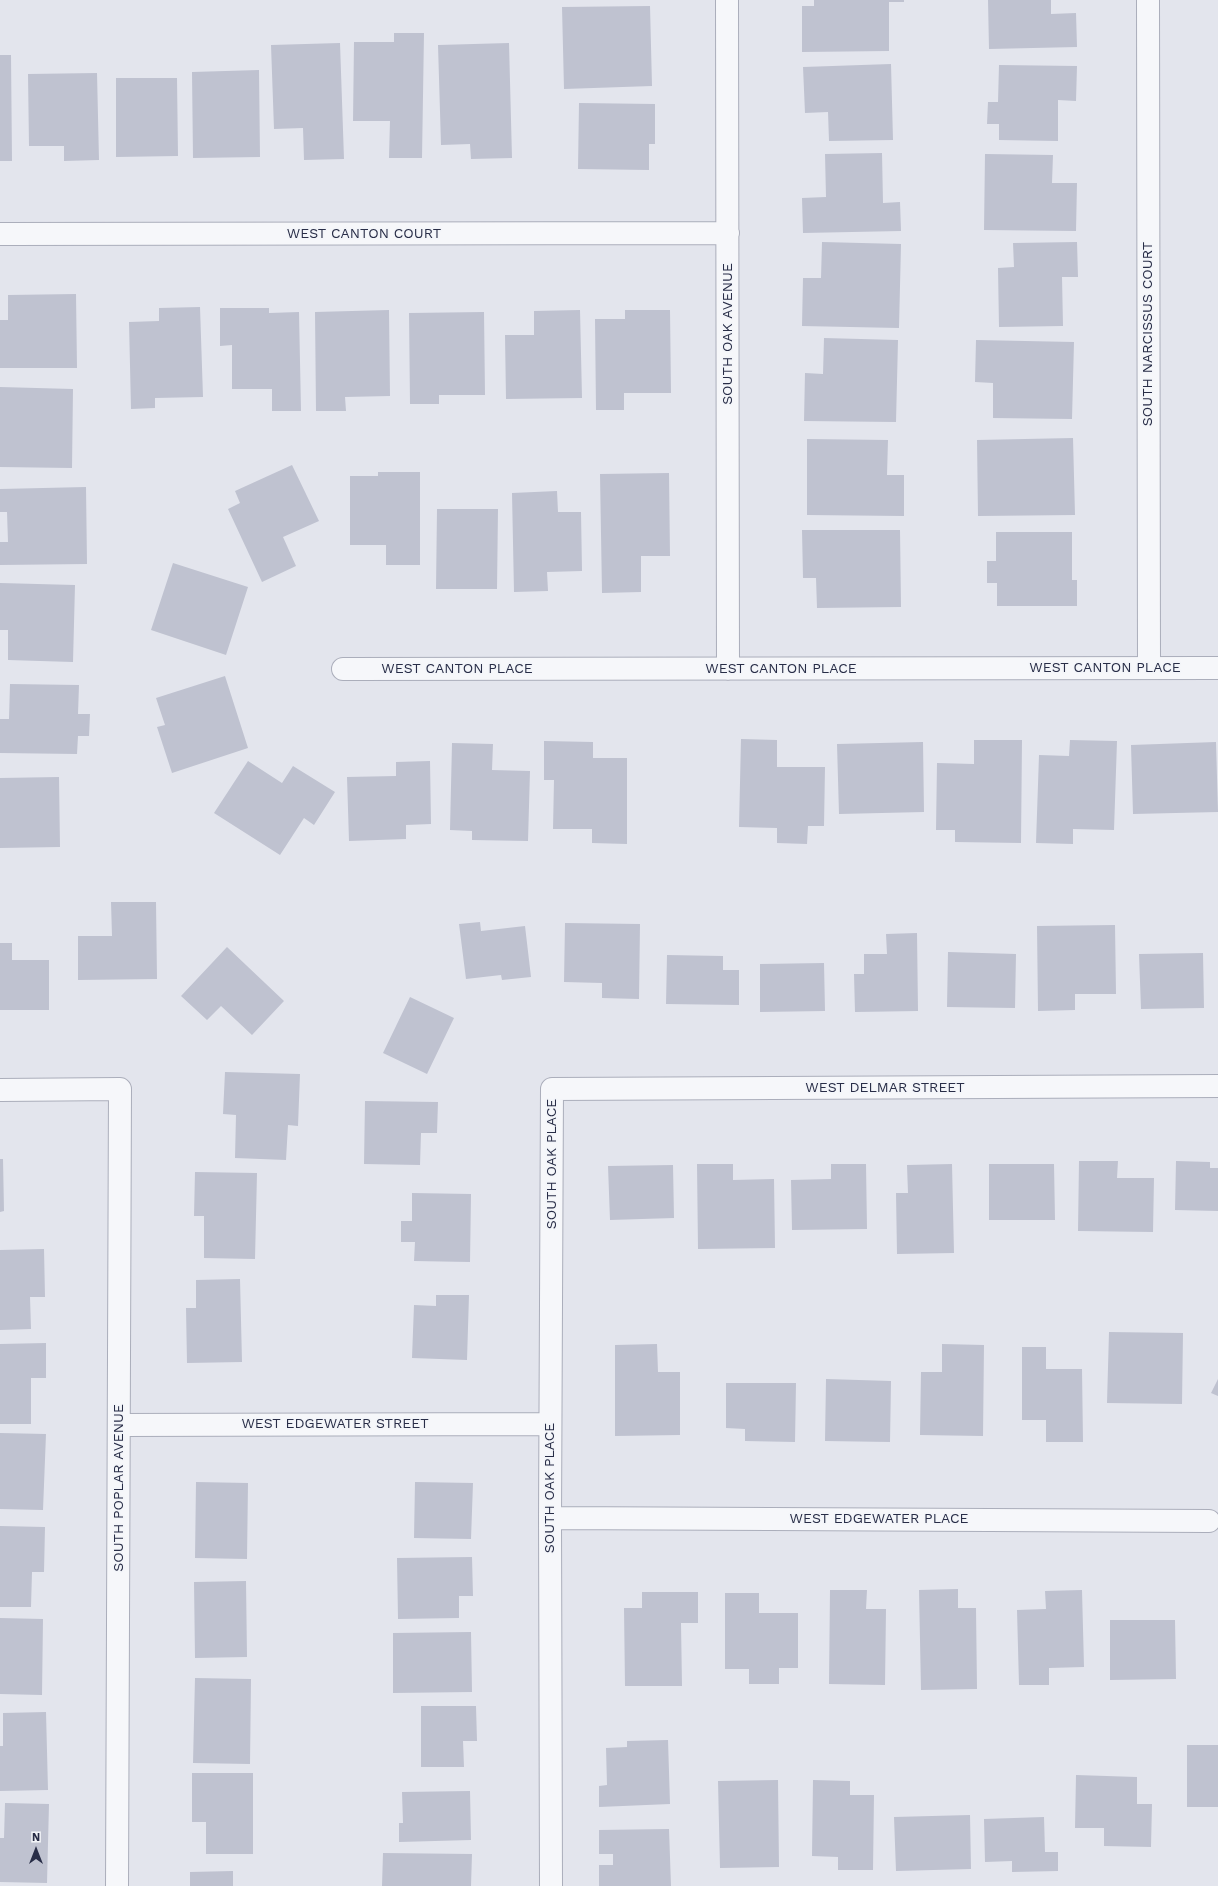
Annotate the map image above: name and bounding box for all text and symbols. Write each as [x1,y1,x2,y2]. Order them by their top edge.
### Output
street label: WEST CANTON COURT [287,226,441,242]
street label: SOUTH NARCISSUS COURT [1140,242,1156,426]
street label: SOUTH OAK AVENUE [720,263,736,405]
street label: WEST CANTON PLACE [1029,660,1181,676]
street label: WEST CANTON PLACE [381,661,533,677]
street label: WEST CANTON PLACE [705,661,857,677]
street label: WEST DELMAR STREET [805,1080,965,1096]
street label: SOUTH OAK PLACE [544,1099,560,1229]
street label: SOUTH POPLAR AVENUE [111,1404,127,1572]
street label: WEST EDGEWATER STREET [241,1416,429,1432]
street label: SOUTH OAK PLACE [542,1423,558,1553]
street label: WEST EDGEWATER PLACE [790,1511,968,1527]
north arrow [16,1830,56,1870]
text: N [32,1831,40,1844]

